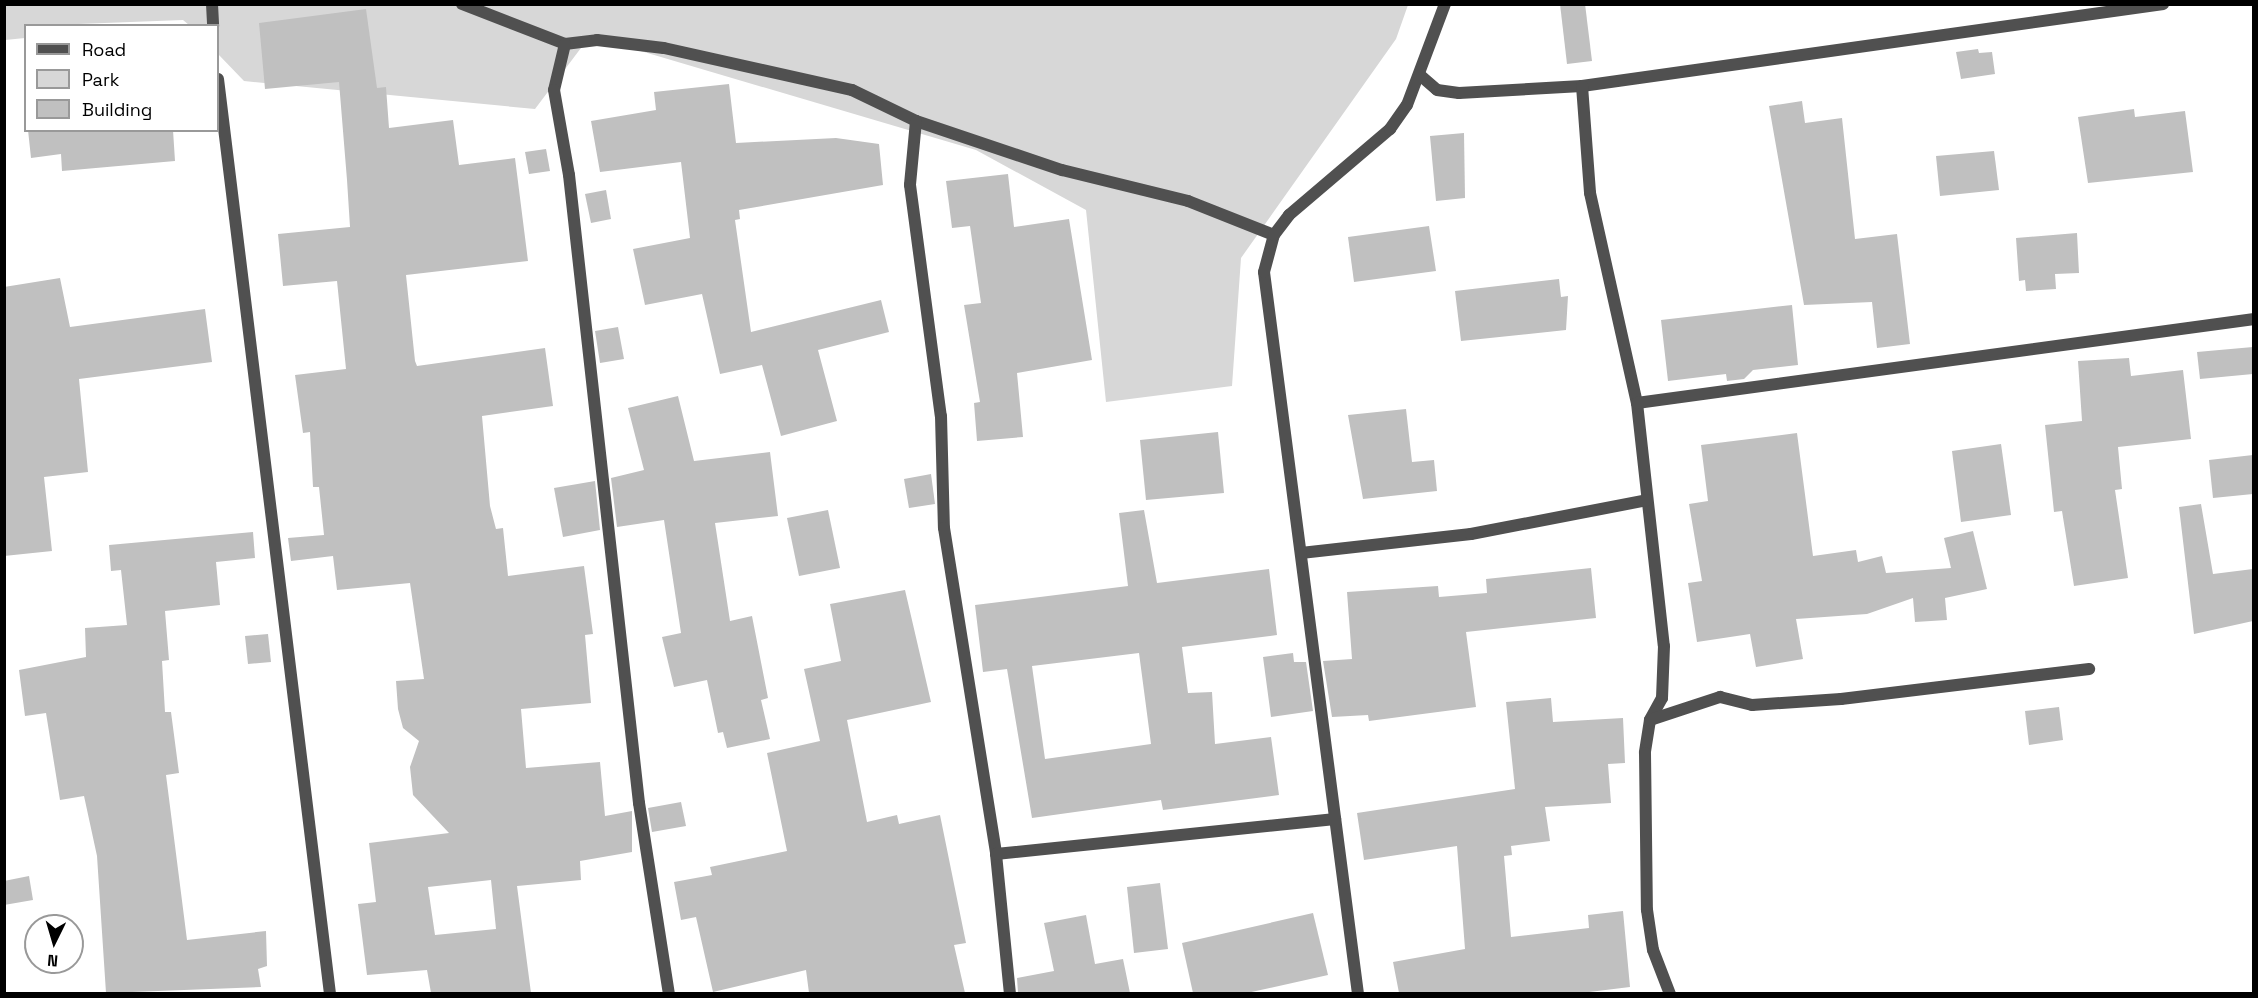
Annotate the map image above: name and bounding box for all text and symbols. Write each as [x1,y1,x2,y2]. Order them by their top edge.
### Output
legend [24,24,219,132]
text: Road [82,38,126,61]
text: Park [82,68,119,91]
text: Building [82,98,152,121]
north arrow [24,914,84,974]
text: N [46,950,59,971]

